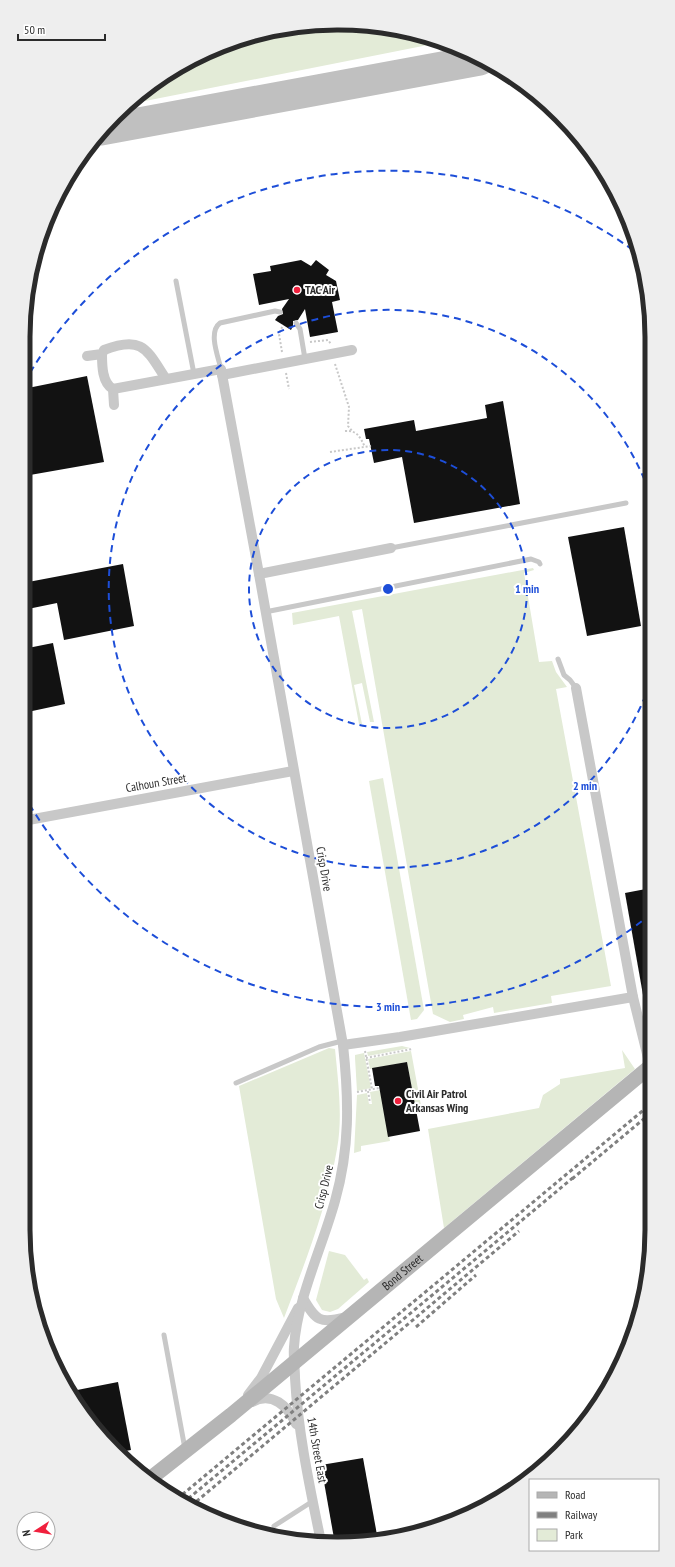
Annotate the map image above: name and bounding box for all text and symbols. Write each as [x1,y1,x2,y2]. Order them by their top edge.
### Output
scale bar [18,16,105,42]
text: 50 m [24,22,45,37]
place label: TAC Air [305,282,335,297]
marker: TAC Air [292,285,302,295]
text: 1 min [515,581,539,596]
centre of rings [381,582,395,596]
street label: Calhoun Street [124,770,188,795]
text: 2 min [573,778,597,793]
street label: Crisp Drive [313,846,336,892]
text: 3 min [376,999,400,1014]
place label: Civil Air Patrol Arkansas Wing [405,1086,468,1115]
marker: Civil Air Patrol Arkansas Wing [393,1096,403,1106]
street label: Crisp Drive [311,1163,336,1210]
street label: Bond Street [379,1250,426,1293]
street label: 14th Street East [304,1416,331,1485]
legend [529,1479,659,1551]
text: Road [565,1487,585,1502]
text: Railway [565,1507,598,1522]
north arrow [16,1511,56,1551]
text: Park [565,1527,583,1542]
text: N [19,1529,34,1537]

